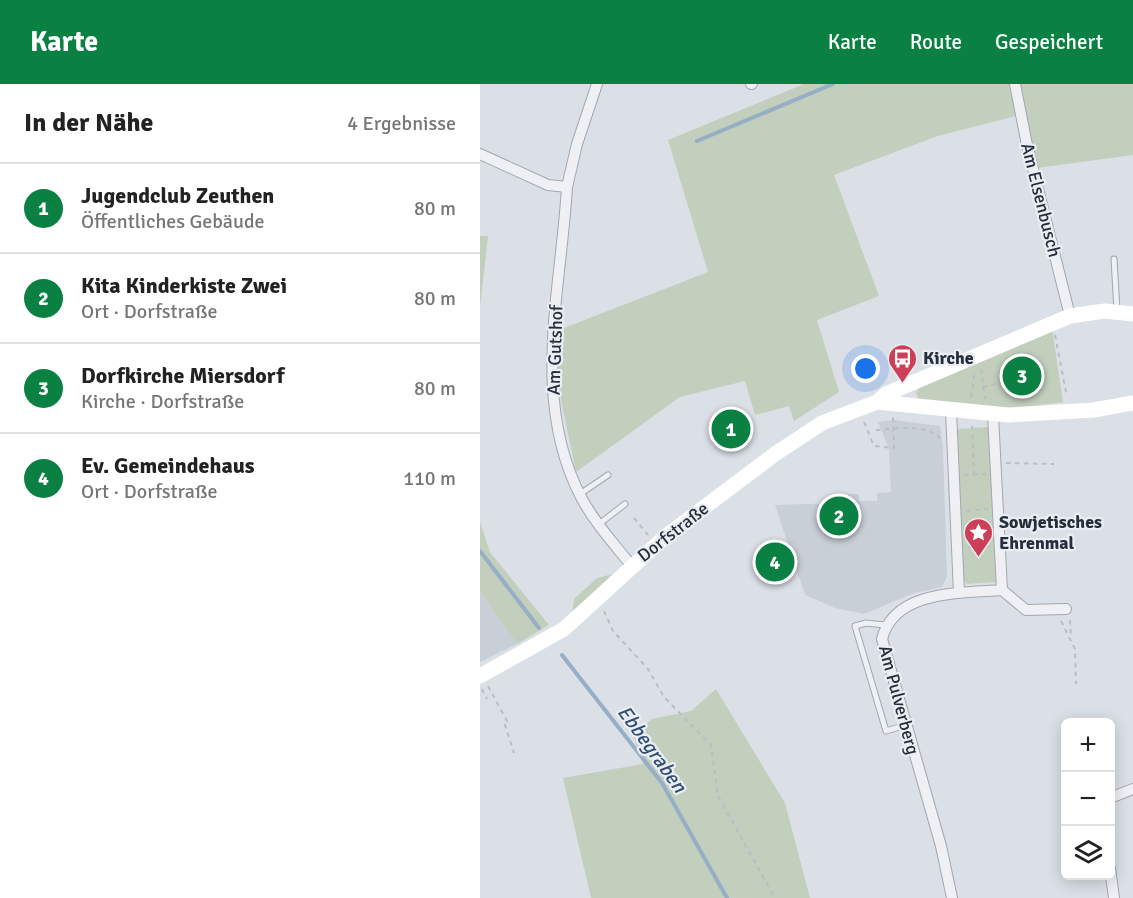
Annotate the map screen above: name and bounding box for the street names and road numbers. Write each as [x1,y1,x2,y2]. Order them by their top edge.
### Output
street label: Am Elsenbusch [1016,141,1066,259]
street label: Am Gutshof [542,304,568,395]
street label: Dorfstraße [633,497,713,567]
street label: Am Pulverberg [874,643,924,757]

